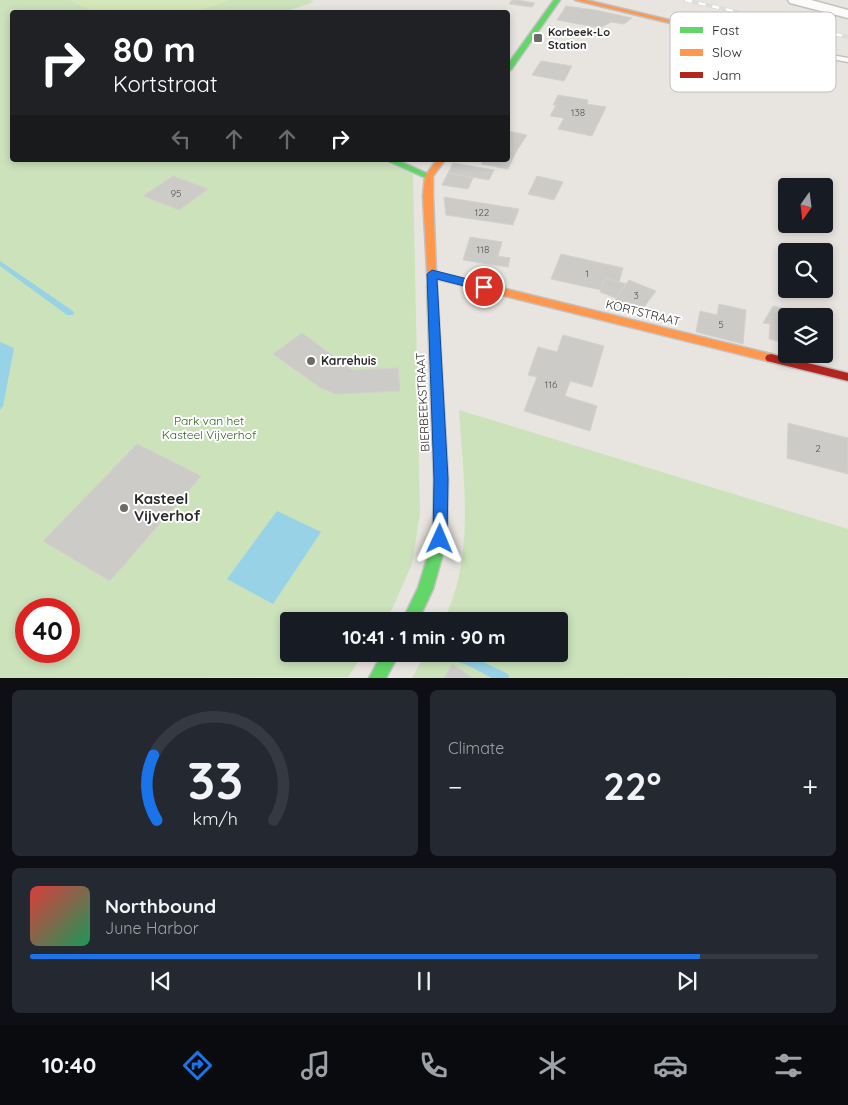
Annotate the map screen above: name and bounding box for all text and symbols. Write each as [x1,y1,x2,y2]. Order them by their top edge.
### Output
legend [670,12,836,92]
text: Fast [712,21,740,39]
place label: Korbeek-Lo Station [548,25,610,52]
text: 80 m [113,27,196,71]
icon: right [30,30,95,95]
marker: Korbeek-Lo Station [532,32,544,44]
text: Slow [712,43,742,61]
text: Jam [712,66,741,84]
text: Kortstraat [113,70,217,98]
house number: 138 [571,106,585,119]
icon: left [167,125,195,153]
icon: ahead [220,125,248,153]
icon: ahead [273,125,301,153]
icon: right [326,125,354,153]
north arrow [778,178,832,232]
map controls [778,178,833,363]
house number: 95 [170,187,182,200]
house number: 122 [475,206,490,219]
house number: 118 [477,243,489,256]
button: search [778,243,833,298]
pin [463,266,505,308]
house number: 1 [585,267,589,280]
icon: arrive [470,273,498,301]
house number: 3 [633,289,639,302]
street label: KORTSTRAAT [604,296,682,329]
button: layers [778,308,833,363]
house number: 5 [718,318,724,331]
street label: BIERBEEKSTRAAT [412,352,433,452]
place label: Karrehuis [321,353,377,368]
marker: Karrehuis [305,355,317,367]
house number: 116 [545,378,558,391]
park label: Park van het Kasteel Vijverhof [162,413,257,442]
house number: 2 [815,442,821,455]
place label: Kasteel Vijverhof [134,489,201,525]
marker: Kasteel Vijverhof [118,502,130,514]
position arrow [413,512,465,564]
speed limit sign: 40 [15,598,80,663]
text: 10:41 · 1 min · 90 m [342,625,506,649]
text: Climate [448,738,504,758]
text: 33 [187,747,243,812]
text: 22° [603,762,661,810]
text: − [448,769,463,804]
text: + [802,769,818,804]
text: km/h [192,807,238,829]
text: Northbound [105,894,216,918]
text: June Harbor [105,918,199,938]
icon: previous [147,967,175,995]
icon: pause [410,967,438,995]
icon: next [673,967,701,995]
icon: directions [180,1048,215,1083]
icon: music [298,1048,333,1083]
icon: phone [416,1048,451,1083]
icon: climate [535,1048,570,1083]
icon: car [653,1048,688,1083]
icon: filters [771,1048,806,1083]
text: 10:40 [42,1051,96,1079]

